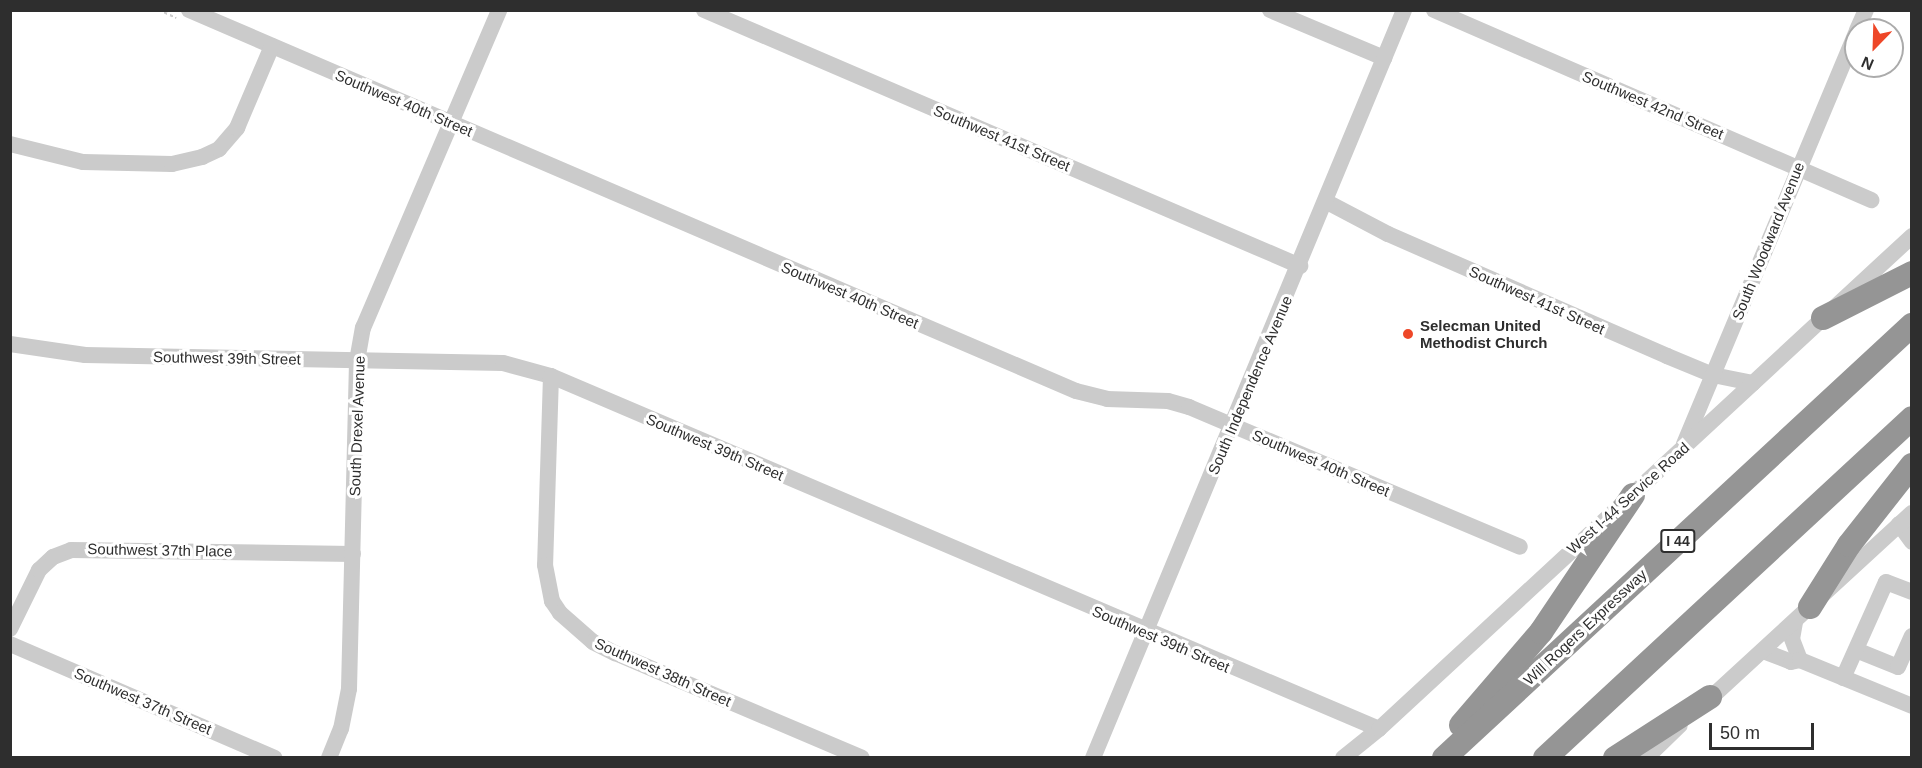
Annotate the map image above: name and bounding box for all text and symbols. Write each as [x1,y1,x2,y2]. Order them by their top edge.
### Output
north arrow [1844,18,1904,78]
text: N [1859,53,1876,73]
street label: Southwest 40th Street [333,66,475,140]
street label: Southwest 42nd Street [1580,67,1726,143]
street label: Southwest 41st Street [931,101,1073,175]
street label: South Woodward Avenue [1728,159,1808,323]
street label: Southwest 40th Street [779,258,921,332]
street label: Southwest 41st Street [1466,262,1608,338]
street label: South Independence Avenue [1204,293,1296,477]
place label: Selecman United Methodist Church [1420,316,1547,351]
marker: Selecman United Methodist Church [1401,327,1415,341]
street label: Southwest 39th Street [153,348,301,368]
street label: South Drexel Avenue [346,355,368,497]
street label: Southwest 39th Street [644,410,786,484]
street label: Southwest 40th Street [1250,426,1392,500]
street label: West I-44 Service Road [1563,438,1693,558]
road number: I 44 [1660,530,1696,552]
street label: Southwest 37th Place [87,540,233,560]
street label: Will Rogers Expressway [1520,565,1650,689]
street label: Southwest 39th Street [1090,602,1232,676]
street label: Southwest 38th Street [592,634,734,710]
street label: Southwest 37th Street [72,664,214,738]
scale bar [1712,711,1817,749]
text: 50 m [1720,723,1760,743]

